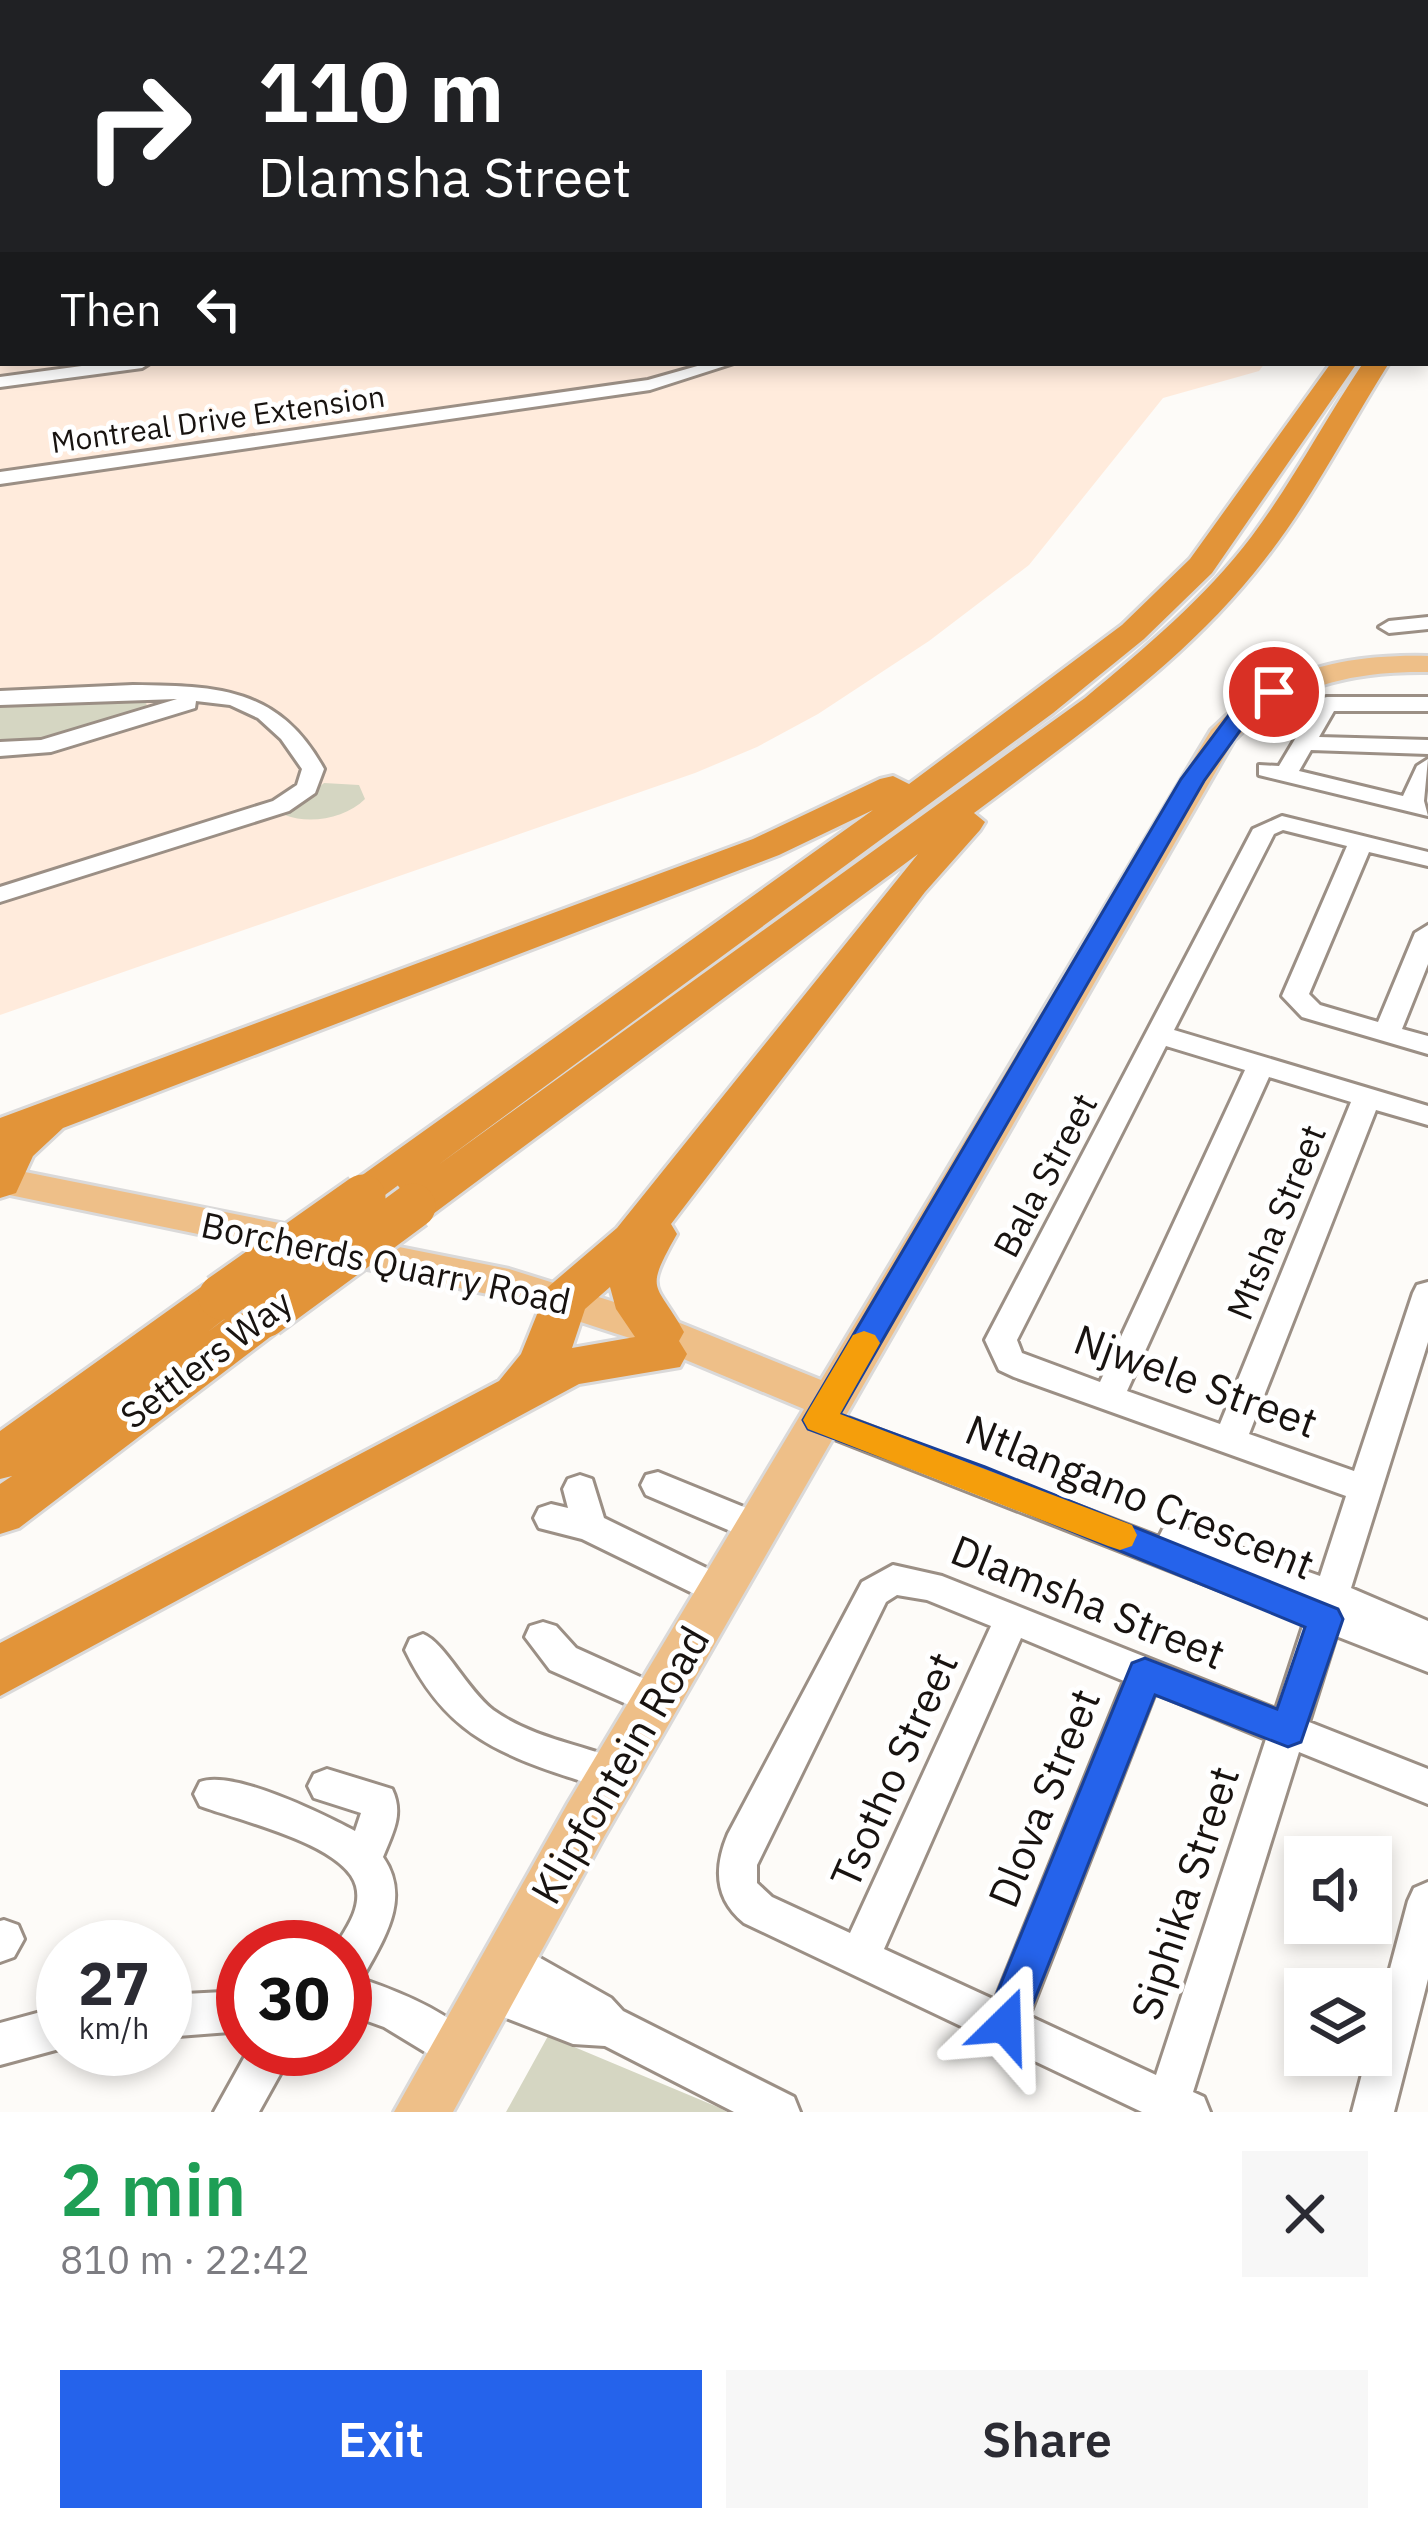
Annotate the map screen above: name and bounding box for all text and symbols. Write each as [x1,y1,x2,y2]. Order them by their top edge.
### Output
text: 110 m [258,36,504,145]
icon: right [60,48,216,204]
text: Dlamsha Street [258,142,632,212]
icon: left [186,276,252,342]
text: Then [60,280,162,338]
street label: Montreal Drive Extension [48,376,387,461]
pin [1223,641,1325,743]
icon: arrive [1241,659,1307,725]
street label: Bala Street [982,1085,1107,1265]
street label: Mtsha Street [1215,1117,1336,1326]
street label: Borcherds Quarry Road [197,1200,575,1325]
street label: Settlers Way [110,1279,301,1438]
street label: Njwele Street [1067,1311,1325,1450]
street label: Ntlangano Crescent [958,1402,1323,1592]
street label: Dlamsha Street [943,1522,1233,1681]
street label: Klipfontein Road [518,1616,721,1914]
street label: Tsotho Street [817,1643,970,1896]
street label: Dlova Street [975,1681,1112,1915]
street label: Siphika Street [1118,1759,1251,2026]
map controls [1284,1836,1392,2076]
button: sound [1284,1836,1392,1944]
speed limit sign: 30 [216,1920,372,2076]
text: 27 [78,1943,150,2022]
position arrow [942,1962,1068,2088]
button: layers [1284,1968,1392,2076]
text: km/h [79,2008,149,2047]
text: 2 min [60,2142,246,2236]
button: close [1242,2151,1368,2277]
text: 810 m · 22:42 [60,2234,310,2285]
button: Exit [60,2370,702,2508]
button: Share [726,2370,1368,2508]

